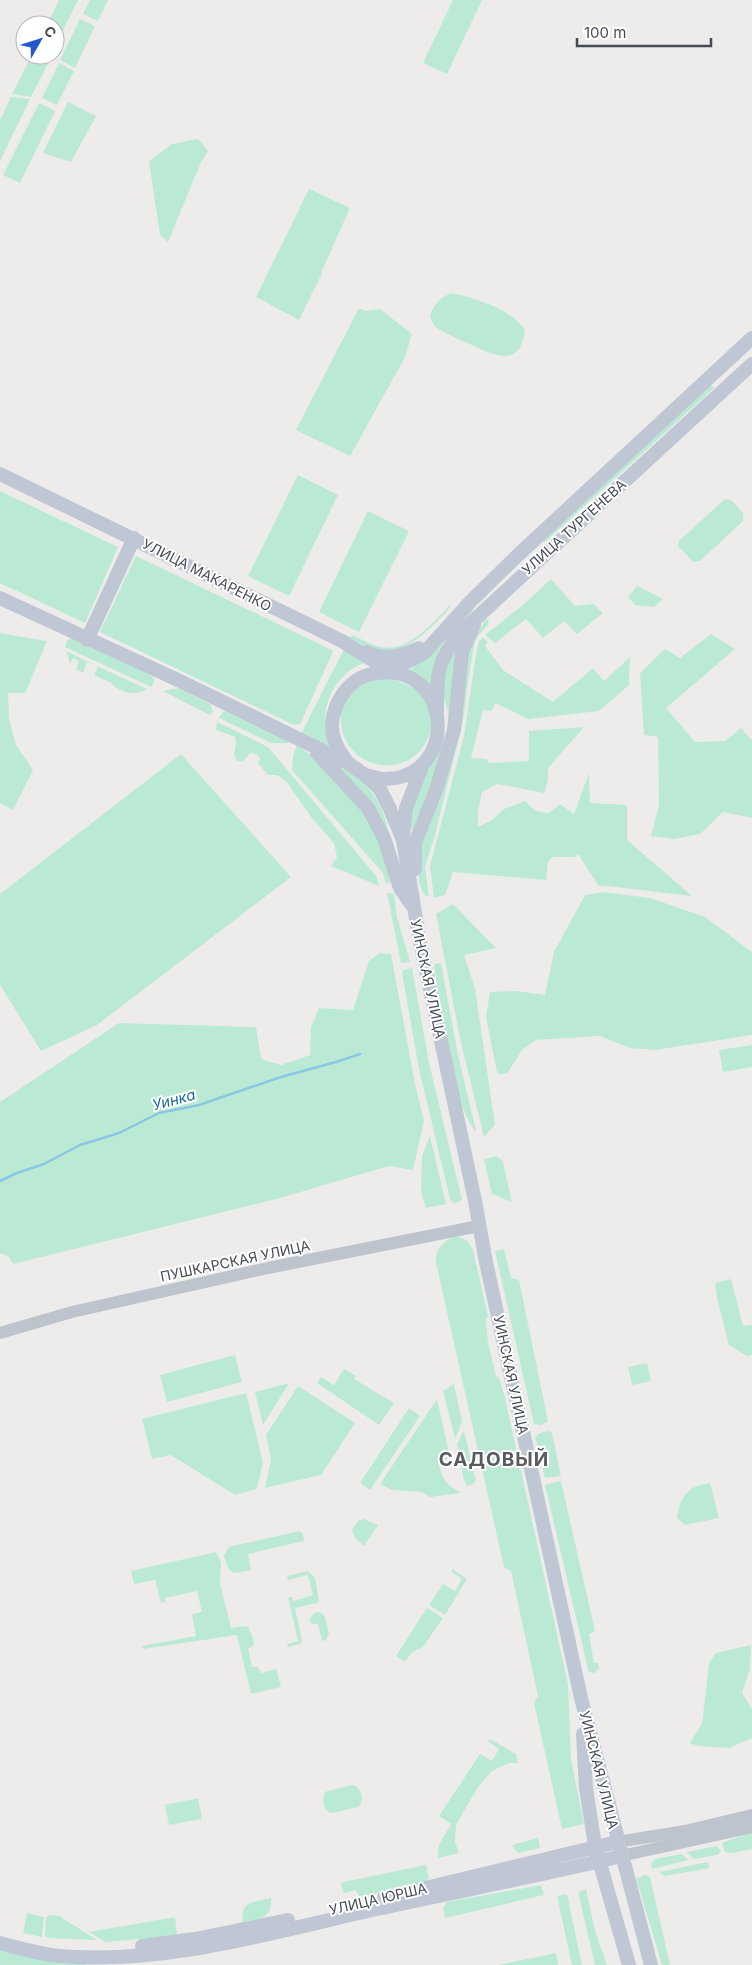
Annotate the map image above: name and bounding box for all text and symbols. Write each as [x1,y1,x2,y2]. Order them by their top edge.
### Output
north arrow [15,15,65,65]
scale bar [577,15,711,47]
text: С [41,22,60,41]
text: 100 m [584,23,626,42]
street label: УЛИЦА ТУРГЕНЕВА [518,475,630,578]
street label: УЛИЦА МАКАРЕНКО [140,535,274,614]
street label: УИНСКАЯ УЛИЦА [408,918,450,1040]
water label: Уинка [150,1085,198,1114]
street label: ПУШКАРСКАЯ УЛИЦА [159,1236,312,1285]
street label: УИНСКАЯ УЛИЦА [491,1314,533,1436]
district label: САДОВЫЙ [439,1447,549,1471]
street label: УИНСКАЯ УЛИЦА [577,1709,623,1831]
street label: УЛИЦА ЮРША [327,1879,429,1918]

